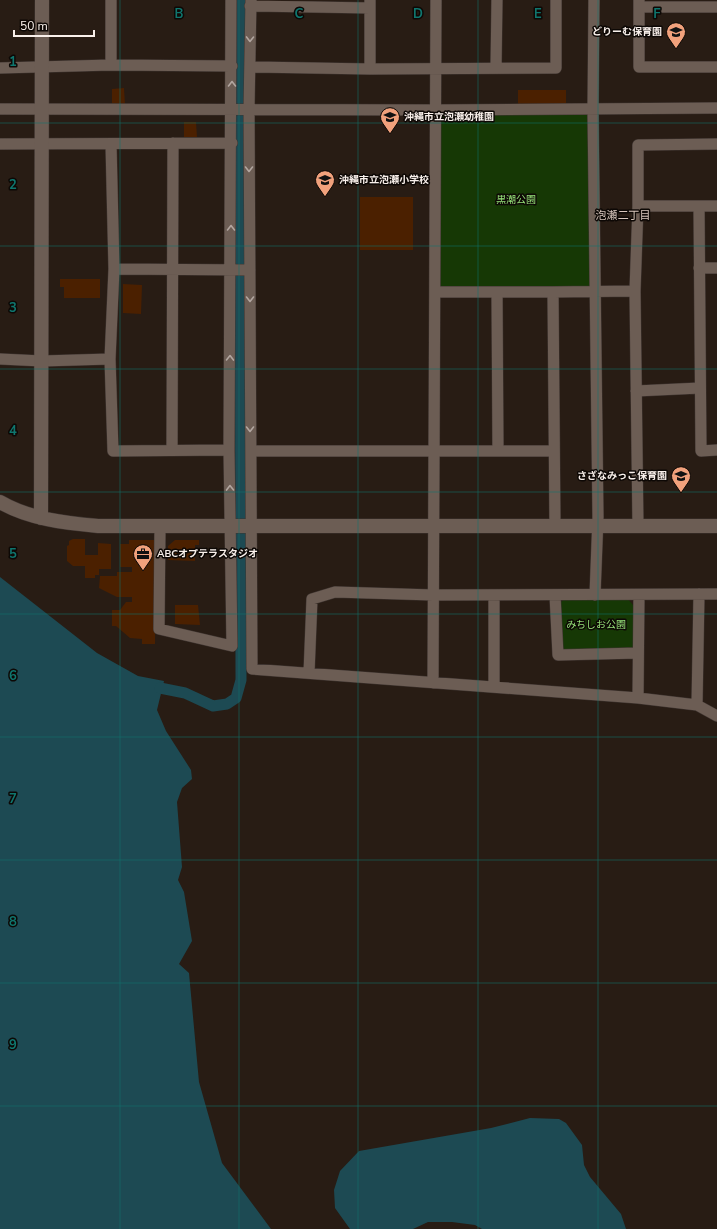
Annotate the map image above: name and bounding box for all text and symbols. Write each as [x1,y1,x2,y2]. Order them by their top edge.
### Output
text: B [175,5,184,23]
text: C [295,5,304,23]
text: D [413,5,423,23]
text: E [534,5,542,23]
text: F [653,5,661,23]
scale bar [14,12,94,38]
text: 50 m [20,18,48,34]
school or university icon: どりーむ保育園 [665,21,687,49]
place label: どりーむ保育園 [592,25,662,39]
one-way arrow [246,36,254,42]
text: 1 [9,53,17,71]
one-way arrow [228,81,236,87]
school or university icon: 沖縄市立泡瀬幼稚園 [379,106,401,134]
place label: 沖縄市立泡瀬幼稚園 [404,110,494,124]
one-way arrow [245,166,254,172]
school or university icon: 沖縄市立泡瀬小学校 [314,169,336,197]
place label: 沖縄市立泡瀬小学校 [339,173,429,187]
text: 2 [9,176,17,194]
park label: 黒潮公園 [496,193,536,207]
district label: 泡瀬二丁目 [596,208,651,223]
one-way arrow [227,225,235,231]
one-way arrow [246,296,254,302]
text: 3 [9,299,17,317]
one-way arrow [226,355,234,361]
text: 4 [9,422,17,440]
one-way arrow [246,426,255,432]
school or university icon: さざなみっこ保育園 [670,465,692,493]
place label: さざなみっこ保育園 [577,469,667,483]
one-way arrow [226,485,234,491]
office icon: ABCオプテラスタジオ [132,543,154,571]
text: 5 [9,545,17,563]
place label: ABCオプテラスタジオ [157,547,258,561]
park label: みちしお公園 [566,618,626,632]
text: 6 [9,667,17,685]
text: 7 [9,790,17,808]
text: 8 [9,913,17,931]
text: 9 [9,1036,17,1054]

